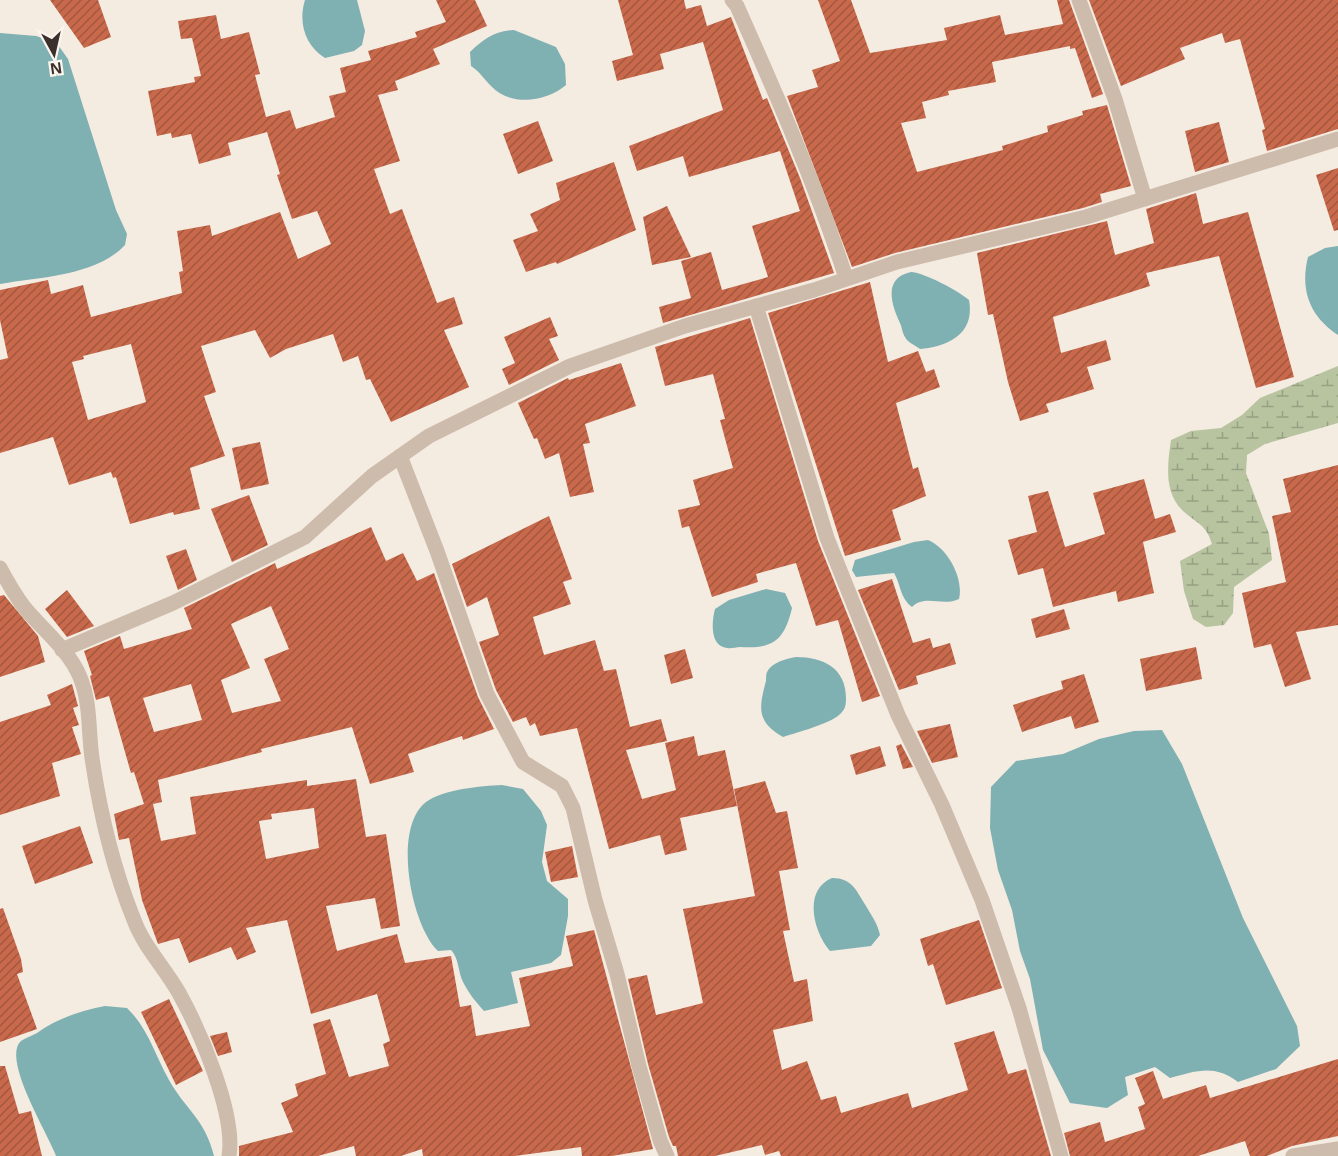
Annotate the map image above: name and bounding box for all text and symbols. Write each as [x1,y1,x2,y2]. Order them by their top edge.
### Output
north arrow [24,24,84,84]
text: N [49,59,63,78]

